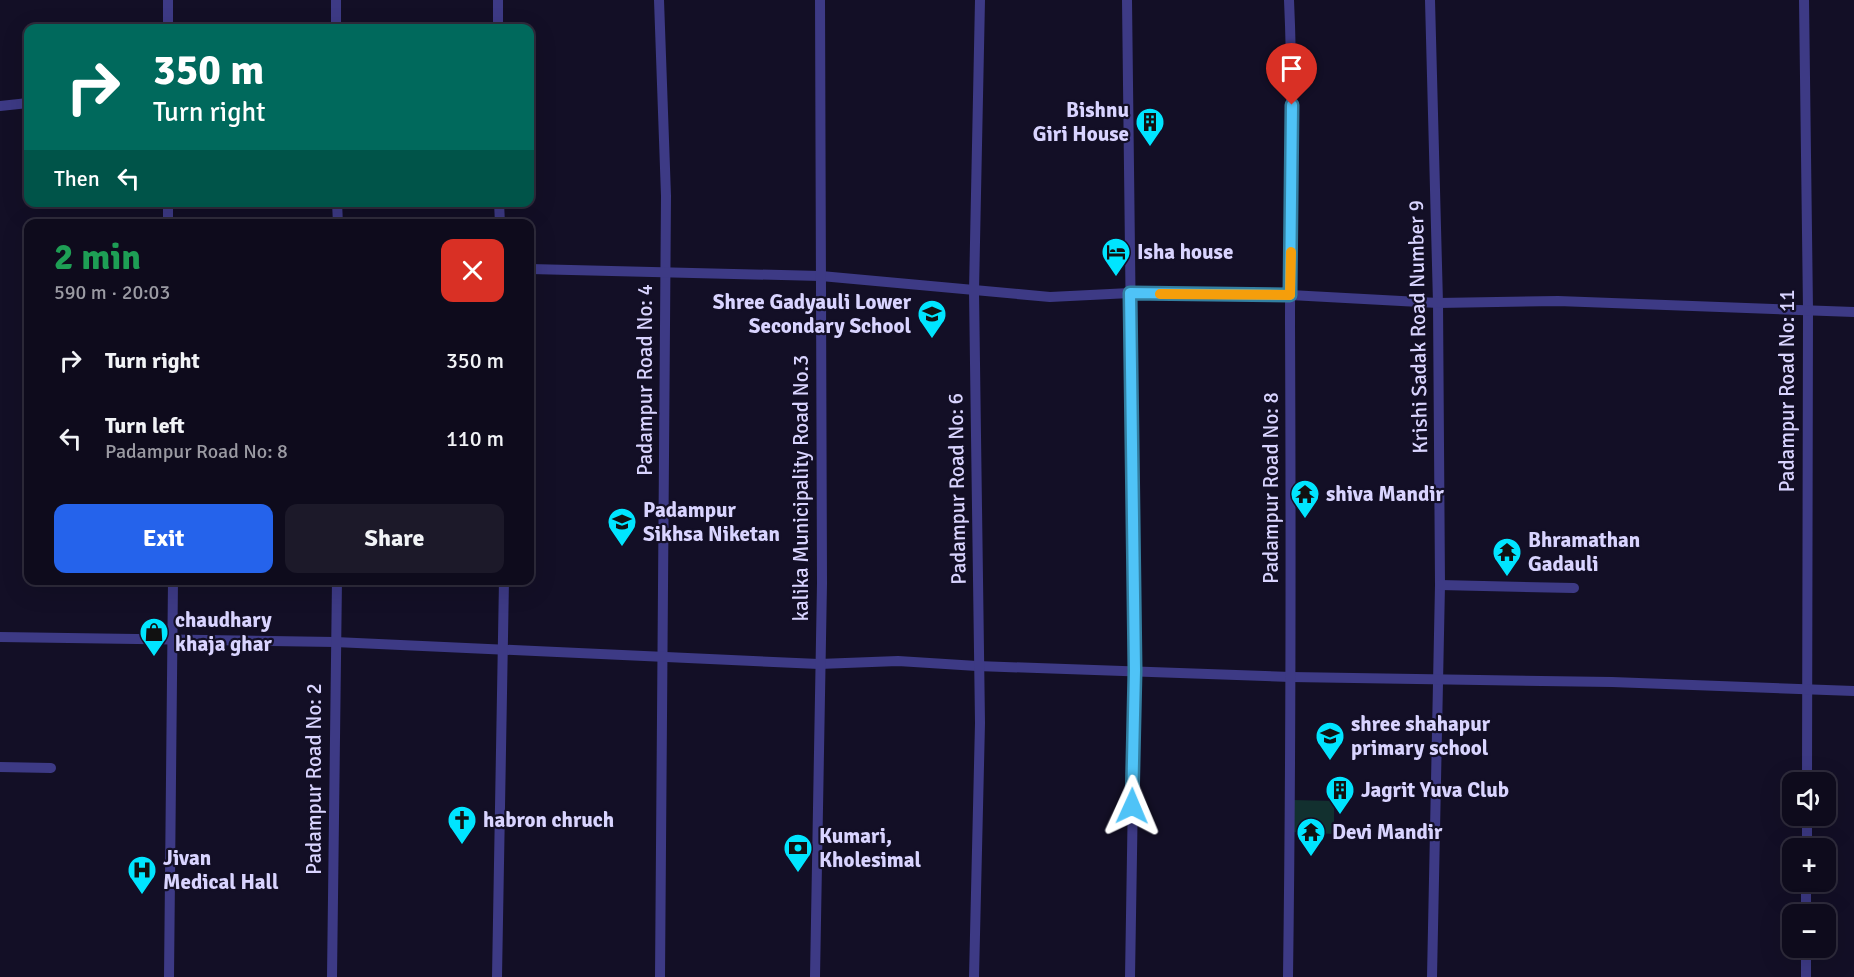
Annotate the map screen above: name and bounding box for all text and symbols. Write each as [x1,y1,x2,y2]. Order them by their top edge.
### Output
pin [1266,43,1317,105]
text: 350 m [153,45,264,96]
icon: right [54,48,132,126]
icon: arrive [1275,52,1308,85]
text: Turn right [153,96,266,129]
place label: Bishnu Giri House [1033,97,1129,147]
building icon: Bishnu Giri House [1134,106,1166,148]
icon: left [112,162,145,195]
text: Then [54,165,100,192]
street label: Krishi Sadak Road Number 9 [1403,200,1433,454]
text: 2 min [54,235,141,280]
hotel icon: Isha house [1100,236,1132,278]
button: close [441,239,504,302]
place label: Isha house [1137,239,1233,265]
text: 590 m · 20:03 [54,280,170,305]
street label: Padampur Road No: 4 [632,284,658,476]
place label: Shree Gadyauli Lower Secondary School [713,289,912,339]
street label: Padampur Road No: 11 [1774,289,1800,493]
school or university icon: Shree Gadyauli Lower Secondary School [916,298,948,340]
icon: right [54,344,87,377]
text: Turn right [105,347,200,374]
text: 350 m [446,347,504,374]
street label: kalika Municipality Road No.3 [788,355,814,621]
street label: Padampur Road No: 8 [1258,392,1284,584]
street label: Padampur Road No: 6 [942,393,972,585]
text: Turn left [105,412,185,439]
icon: left [54,422,87,455]
text: 110 m [446,425,504,452]
text: Padampur Road No: 8 [105,439,288,464]
temple icon: shiva Mandir [1289,478,1321,520]
place label: shiva Mandir [1326,481,1445,507]
place label: Padampur Sikhsa Niketan [643,497,780,547]
button: Exit [54,504,273,573]
button: Share [285,504,504,573]
school or university icon: Padampur Sikhsa Niketan [606,506,638,548]
place label: Bhramathan Gadauli [1528,527,1640,577]
temple icon: Bhramathan Gadauli [1491,536,1523,578]
place label: chaudhary khaja ghar [175,607,272,657]
shop icon: chaudhary khaja ghar [138,616,170,658]
street label: Padampur Road No: 2 [301,683,327,875]
place label: shree shahapur primary school [1351,711,1491,761]
school or university icon: shree shahapur primary school [1314,720,1346,762]
map controls [1782,772,1836,958]
button: sound [1782,772,1836,826]
position arrow [1100,774,1164,838]
building icon: Jagrit Yuva Club [1324,774,1356,816]
place label: Jagrit Yuva Club [1361,777,1509,803]
church icon: habron chruch [446,804,478,846]
place label: habron chruch [483,807,614,833]
temple icon: Devi Mandir [1295,816,1327,858]
place label: Devi Mandir [1332,819,1443,845]
place label: Kumari, Kholesimal [819,823,922,873]
bank icon: Kumari, Kholesimal [782,832,814,874]
button: + [1782,838,1836,892]
place label: Jivan Medical Hall [163,845,279,895]
hospital icon: Jivan Medical Hall [126,854,158,896]
button: − [1782,904,1836,958]

